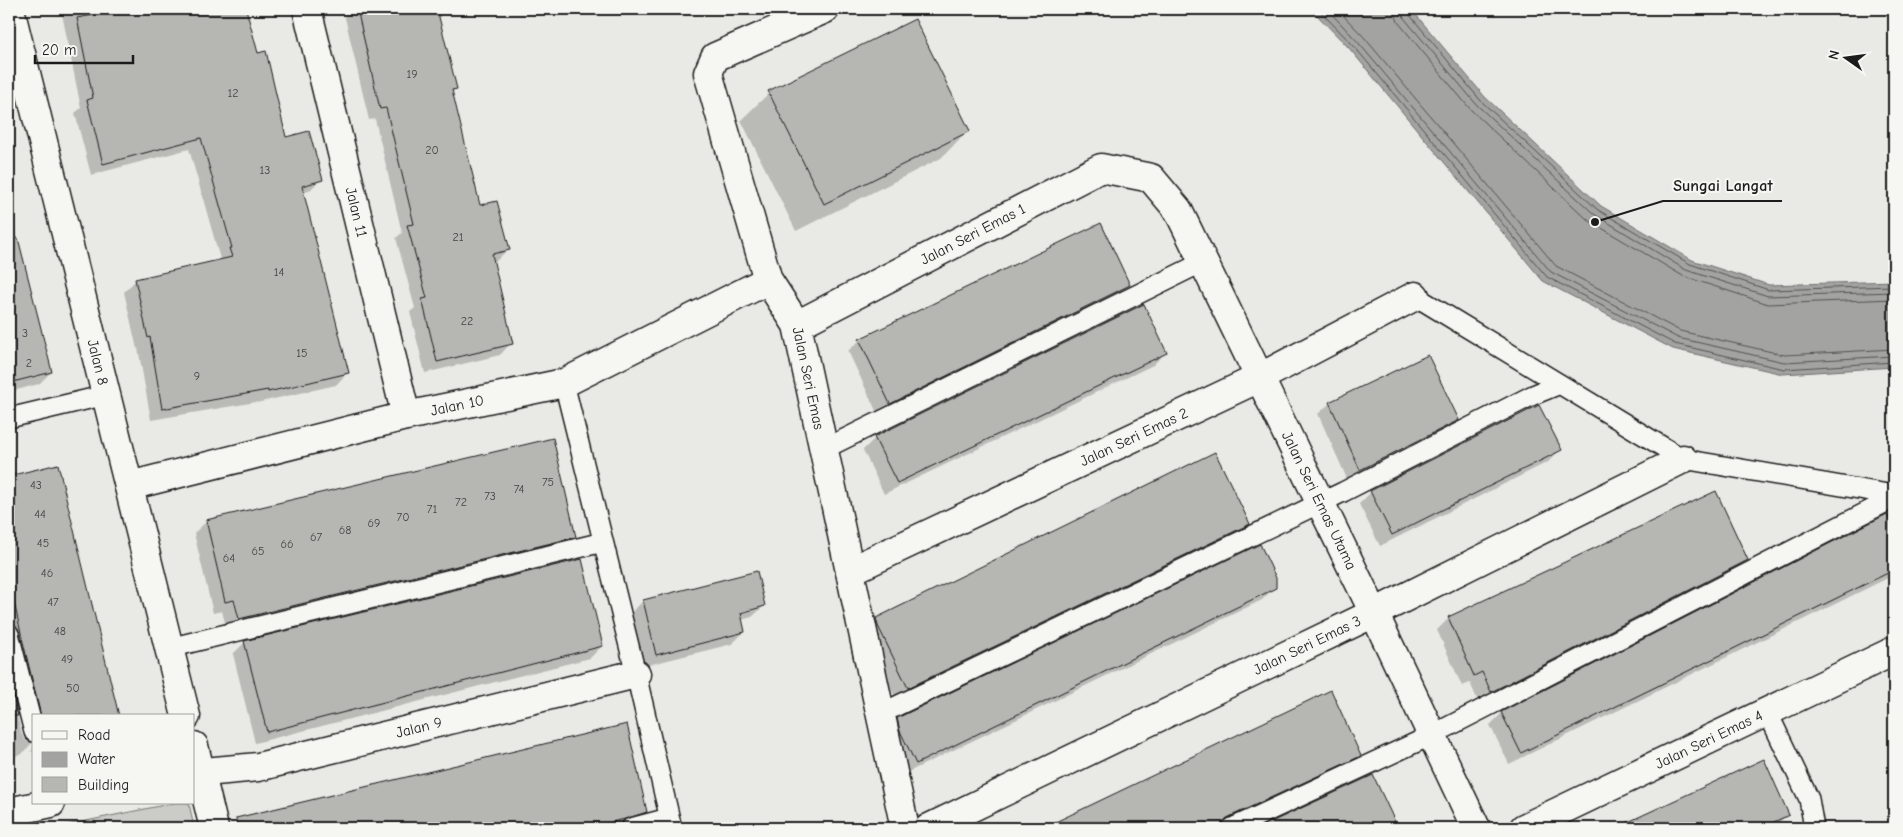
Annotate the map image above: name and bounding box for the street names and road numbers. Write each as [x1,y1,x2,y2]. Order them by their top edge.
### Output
street label: Jalan 11 [342,185,371,239]
street label: Jalan Seri Emas 1 [917,200,1028,269]
street label: Jalan Seri Emas [789,325,828,431]
street label: Jalan 8 [84,337,112,387]
street label: Jalan 10 [429,391,485,420]
street label: Jalan Seri Emas 2 [1077,404,1191,470]
street label: Jalan Seri Emas Utama [1278,428,1361,573]
street label: Jalan Seri Emas 3 [1250,612,1364,679]
street label: Jalan Seri Emas 4 [1652,706,1766,773]
street label: Jalan 9 [394,713,444,742]

